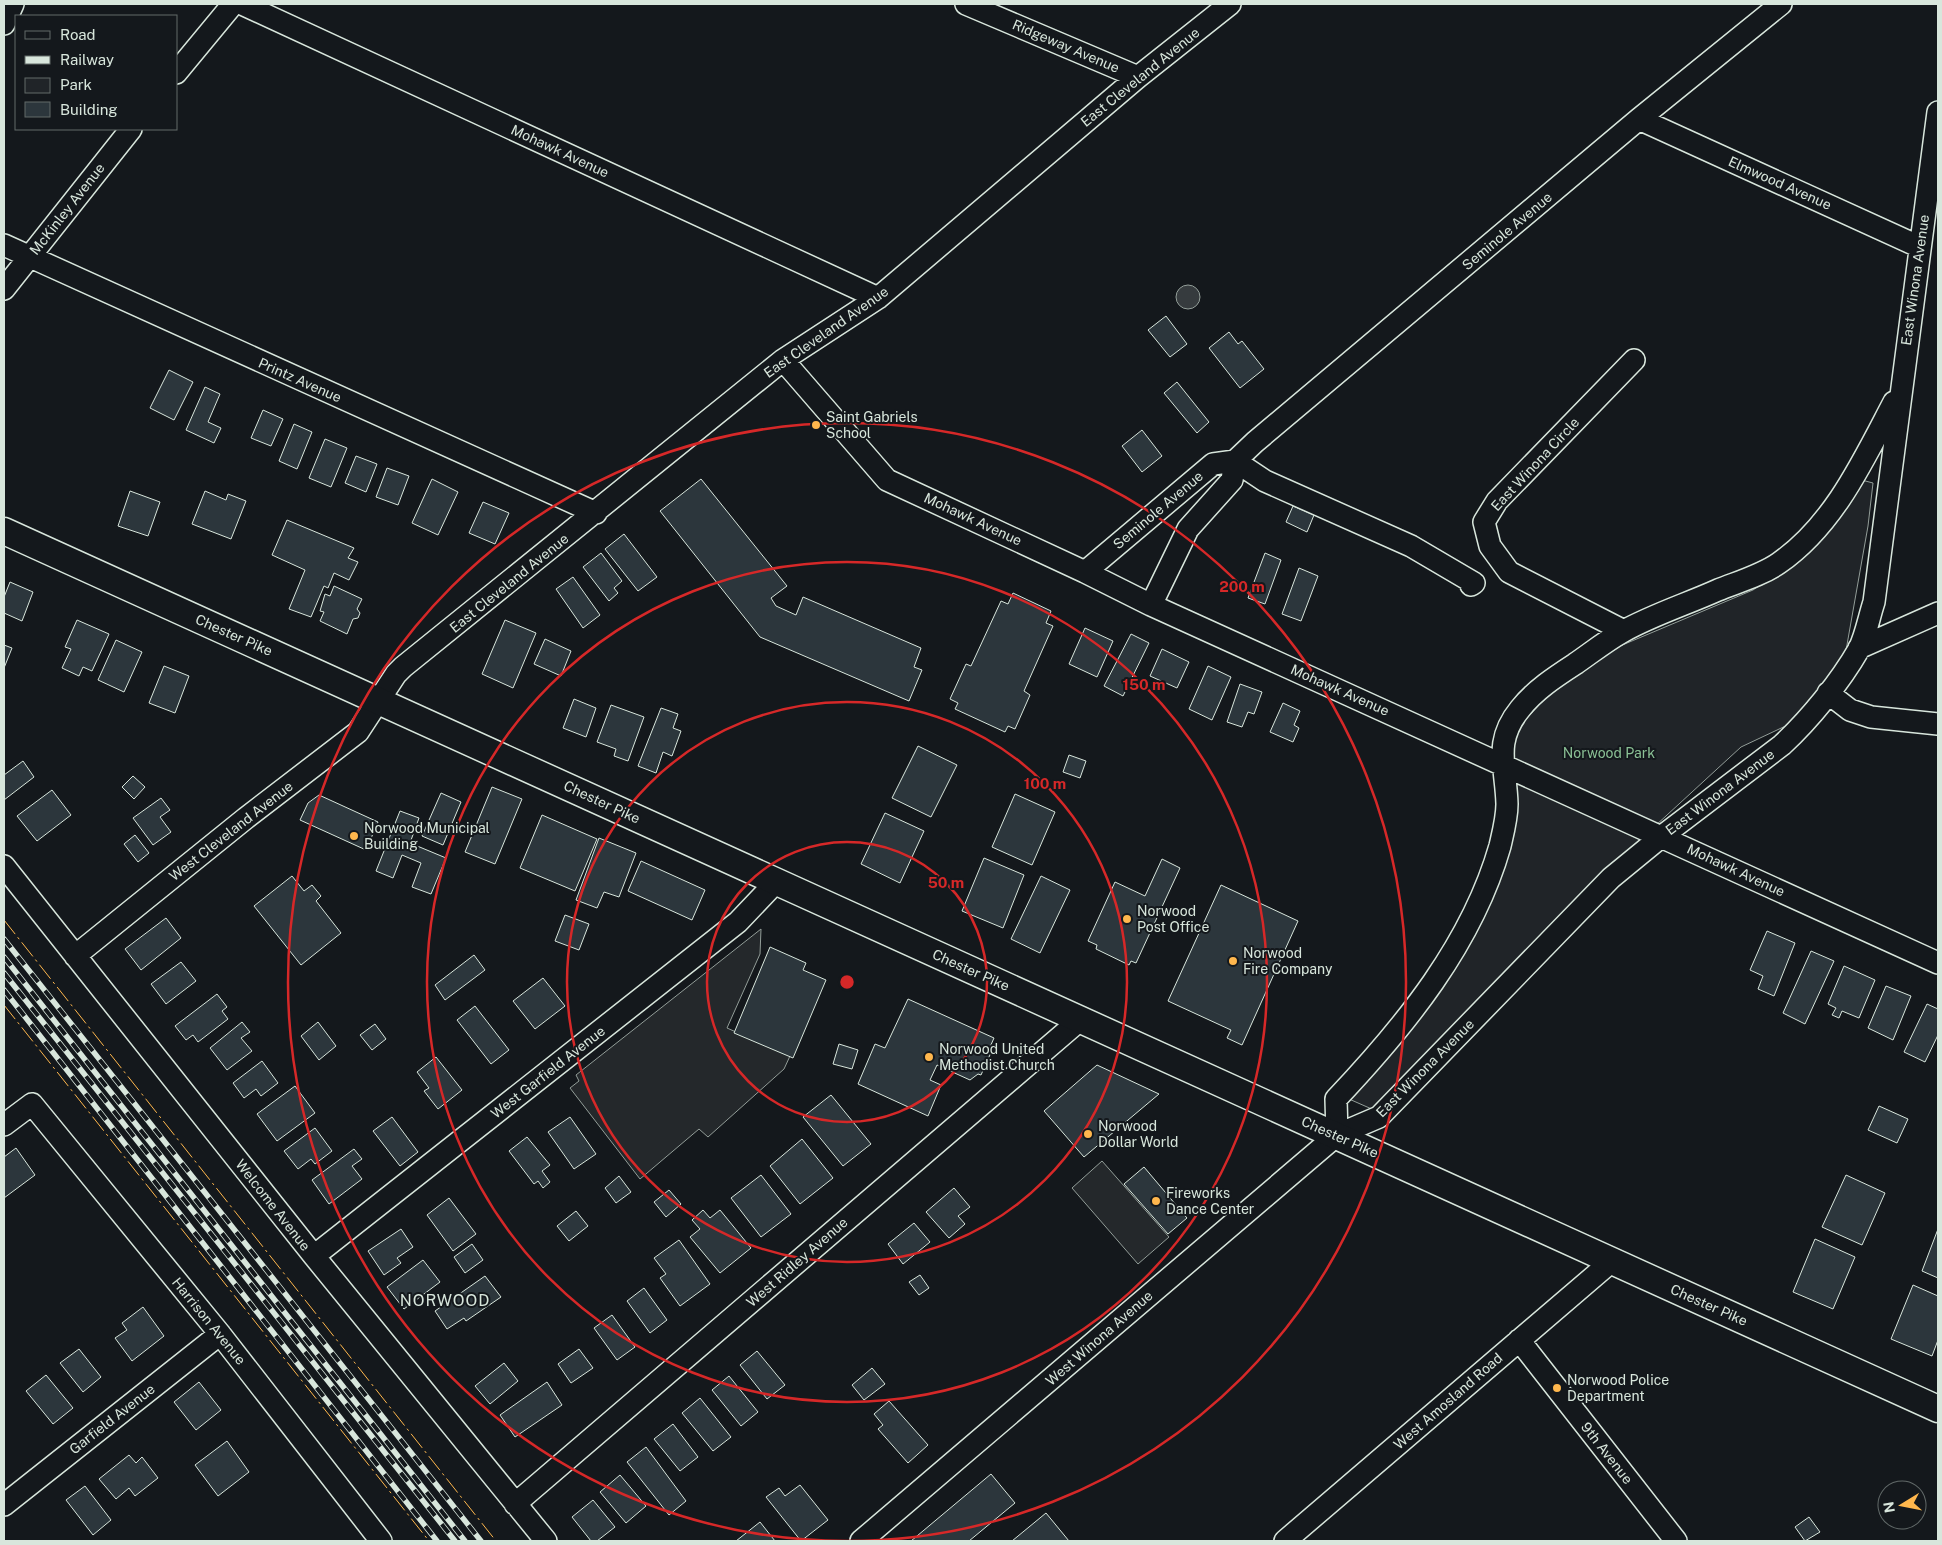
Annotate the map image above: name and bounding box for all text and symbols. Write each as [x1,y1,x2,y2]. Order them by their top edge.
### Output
legend [15,15,178,130]
street label: Ridgeway Avenue [1010,16,1122,76]
street label: East Cleveland Avenue [1077,24,1203,130]
text: Road [60,26,96,43]
text: Railway [60,51,114,68]
text: Park [60,76,92,93]
text: Building [60,101,118,118]
street label: Mohawk Avenue [509,121,611,181]
street label: Elmwood Avenue [1726,153,1834,213]
street label: McKinley Avenue [26,160,108,258]
street label: Seminole Avenue [1459,189,1555,273]
street label: East Winona Avenue [1898,214,1932,346]
street label: East Cleveland Avenue [761,283,891,381]
street label: Printz Avenue [256,355,344,406]
place label: Saint Gabriels School [826,409,918,441]
street label: East Winona Circle [1488,414,1582,514]
marker: Saint Gabriels School [810,419,822,431]
street label: Seminole Avenue [1110,468,1206,552]
street label: Mohawk Avenue [922,489,1024,549]
street label: East Cleveland Avenue [446,530,572,636]
text: 200 m [1219,578,1265,595]
street label: Chester Pike [193,611,275,659]
street label: Mohawk Avenue [1288,661,1392,719]
text: 150 m [1122,676,1166,693]
park label: Norwood Park [1563,745,1655,761]
street label: East Winona Avenue [1663,746,1778,838]
text: 100 m [1024,775,1066,792]
street label: Chester Pike [561,777,643,827]
street label: West Cleveland Avenue [166,778,296,884]
place label: Norwood Municipal Building [364,820,490,852]
marker: Norwood Municipal Building [348,830,360,842]
street label: Mohawk Avenue [1685,840,1787,900]
text: 50 m [928,874,964,891]
place label: Norwood Post Office [1137,903,1209,935]
marker: Norwood Post Office [1121,913,1133,925]
place label: Norwood Fire Company [1243,945,1333,977]
street label: Chester Pike [930,946,1012,994]
marker: Norwood Fire Company [1227,955,1239,967]
centre of rings [838,973,856,991]
street label: East Winona Avenue [1373,1016,1477,1120]
street label: West Garfield Avenue [488,1022,608,1121]
place label: Norwood United Methodist Church [939,1041,1055,1073]
marker: Norwood United Methodist Church [923,1051,935,1063]
street label: Chester Pike [1299,1113,1381,1161]
place label: Norwood Dollar World [1098,1118,1178,1150]
marker: Norwood Dollar World [1082,1128,1094,1140]
street label: Welcome Avenue [232,1156,314,1254]
place label: Fireworks Dance Center [1166,1185,1254,1217]
marker: Fireworks Dance Center [1150,1195,1162,1207]
street label: West Ridley Avenue [743,1214,851,1310]
street label: Harrison Avenue [169,1274,249,1368]
street label: Chester Pike [1668,1281,1750,1329]
street label: West Winona Avenue [1042,1287,1156,1389]
district label: NORWOOD [400,1291,490,1310]
street label: West Amosland Road [1391,1350,1505,1452]
place label: Norwood Police Department [1567,1372,1669,1404]
street label: Garfield Avenue [66,1381,158,1457]
marker: Norwood Police Department [1551,1382,1563,1394]
street label: 9th Avenue [1578,1419,1636,1487]
north arrow [1877,1480,1927,1530]
text: N [1880,1500,1898,1514]

